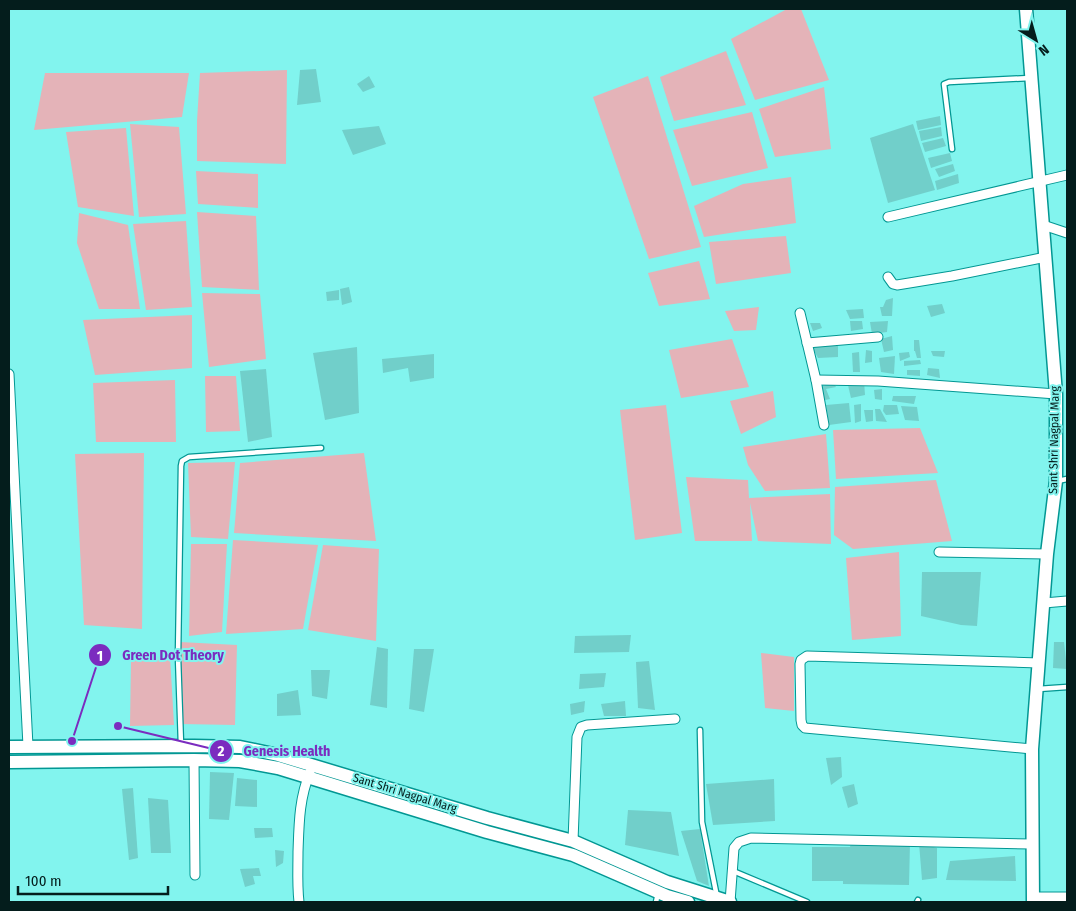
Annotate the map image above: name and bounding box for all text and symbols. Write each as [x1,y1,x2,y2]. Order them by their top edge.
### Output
north arrow [1011,15,1061,65]
text: N [1035,41,1052,59]
street label: Sant Shri Nagpal Marg [1046,386,1062,494]
callout: Green Dot Theory [88,641,234,670]
text: 1 [97,647,103,665]
text: Green Dot Theory [122,647,224,664]
callout: Genesis Health [208,736,340,765]
text: 2 [217,742,225,760]
text: Genesis Health [244,743,330,760]
street label: Sant Shri Nagpal Marg [351,771,459,816]
scale bar [18,864,168,896]
text: 100 m [25,872,62,890]

